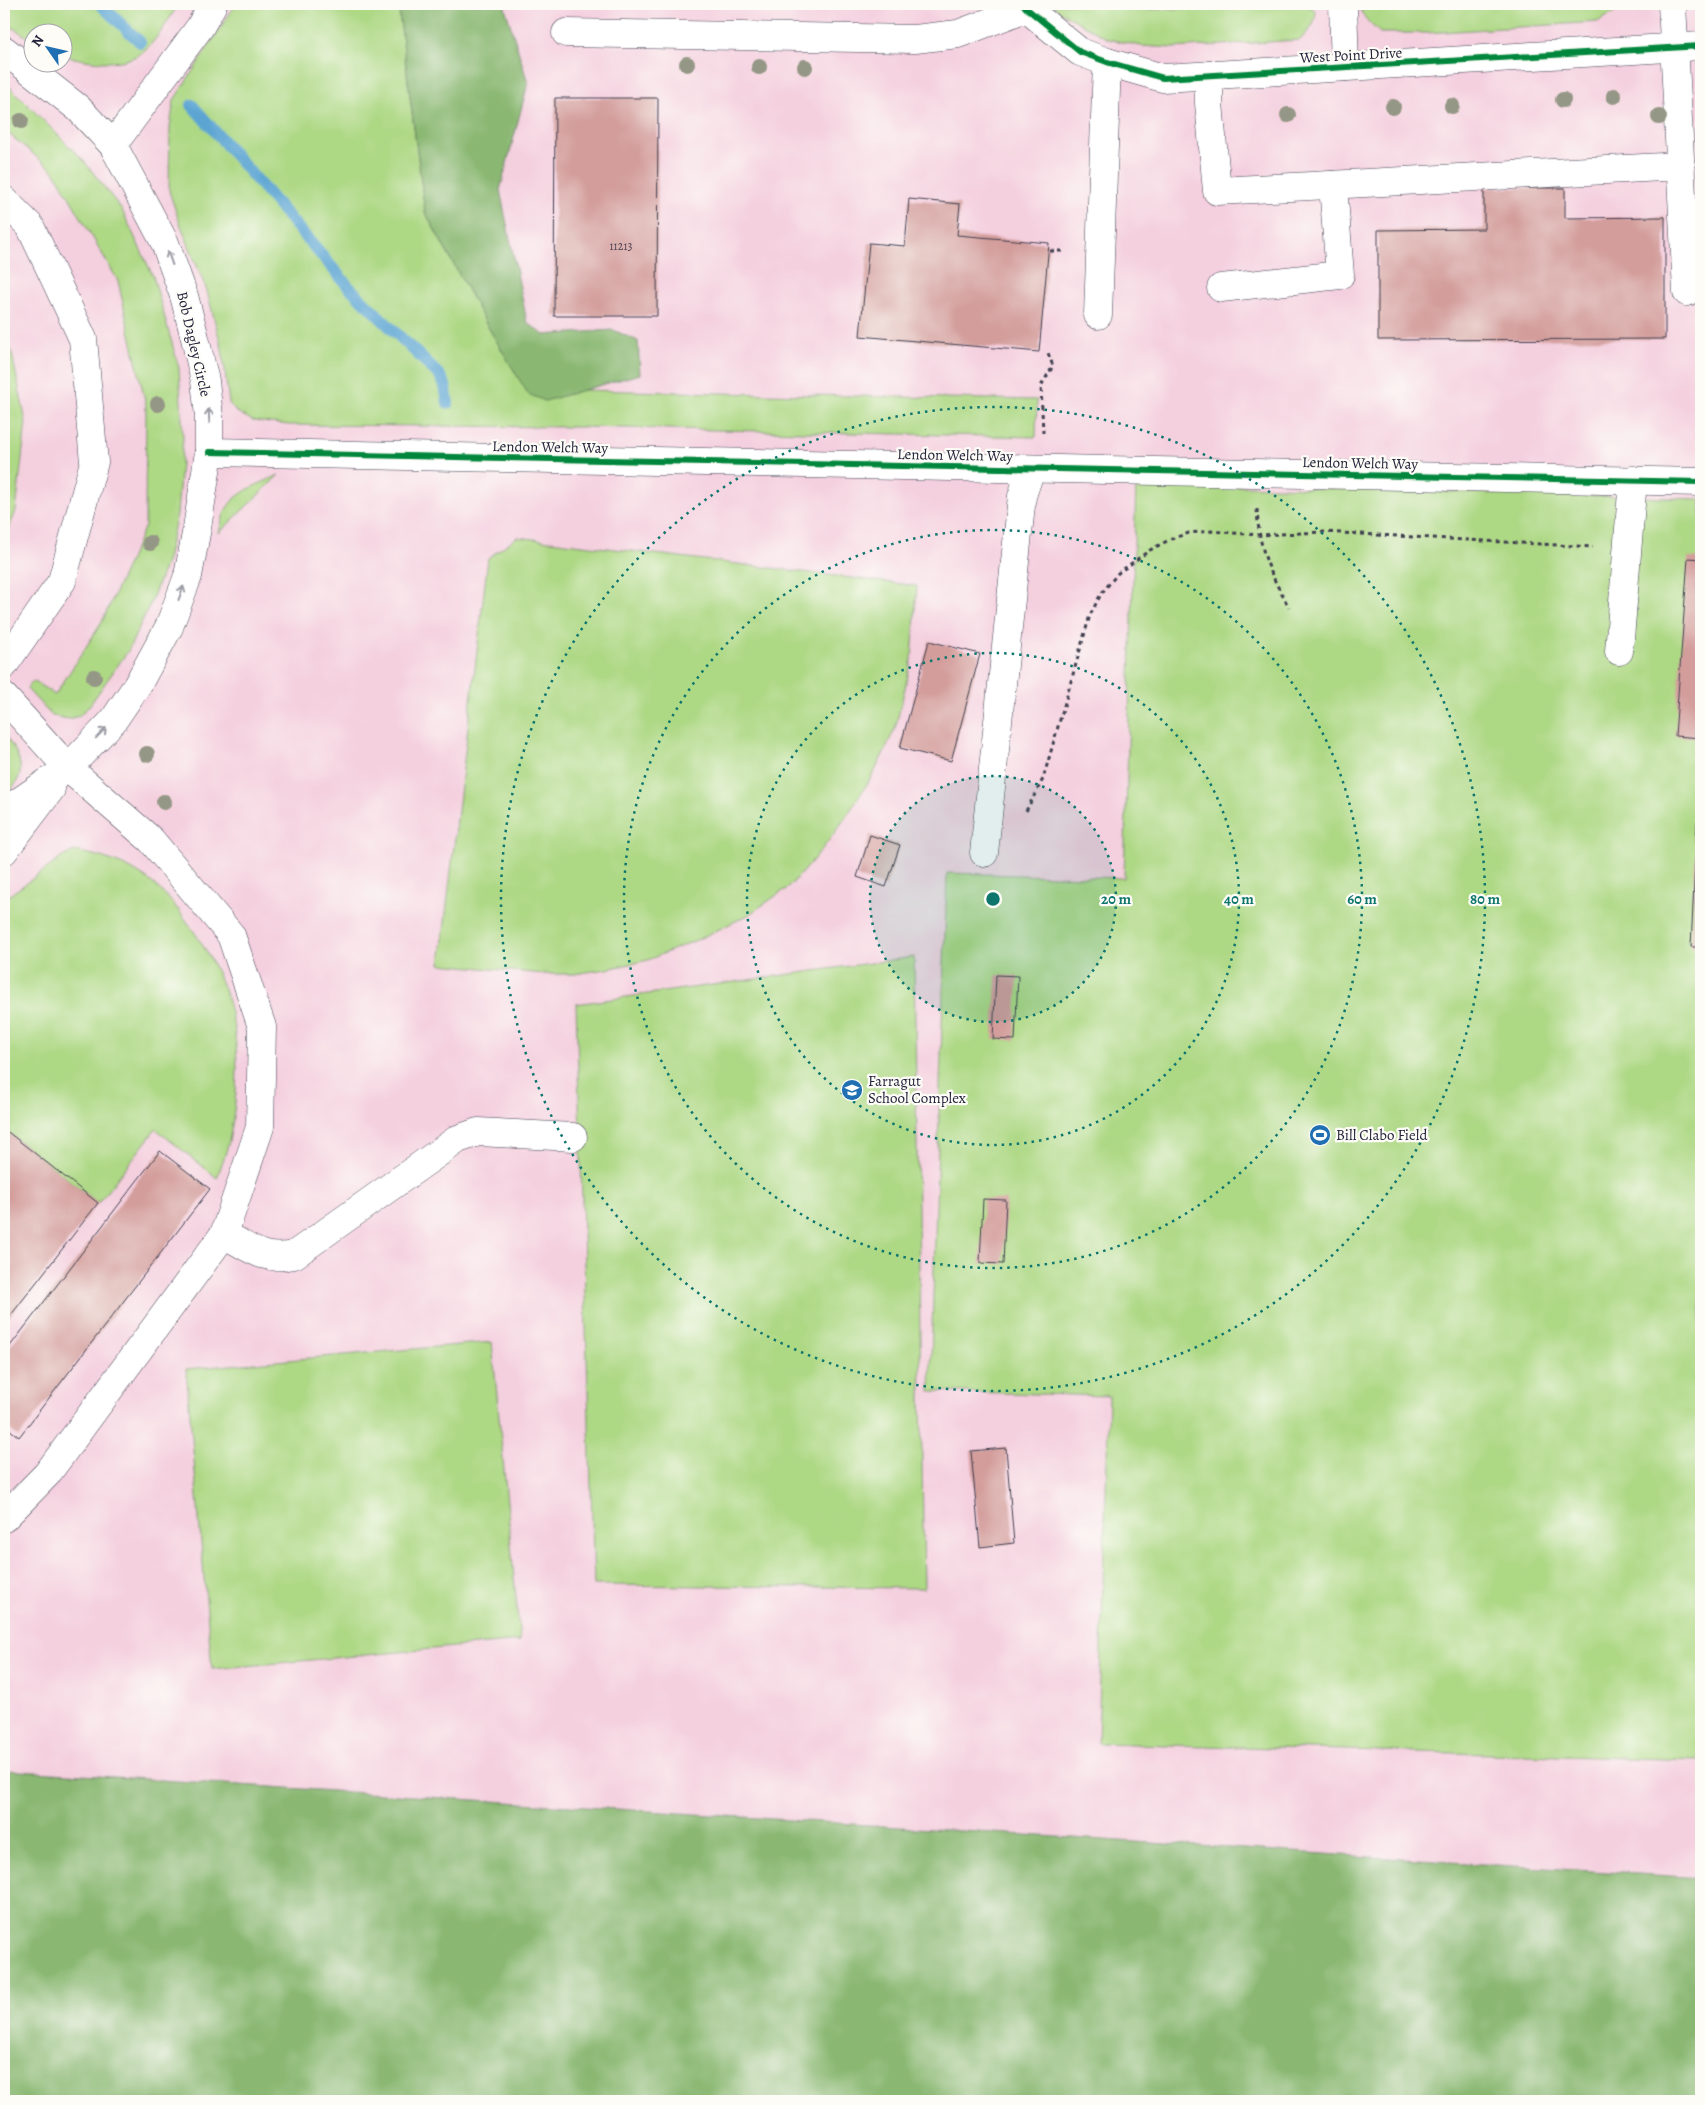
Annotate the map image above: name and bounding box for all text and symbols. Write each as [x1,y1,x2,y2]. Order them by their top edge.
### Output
north arrow [22,22,72,72]
text: N [27,31,48,51]
street label: West Point Drive [1298,42,1403,68]
house number: 11213 [609,238,633,254]
one-way arrow [165,251,175,267]
street label: Bob Dagley Circle [172,289,216,399]
one-way arrow [204,408,213,424]
street label: Lendon Welch Way [492,436,608,458]
street label: Lendon Welch Way [897,444,1013,466]
street label: Lendon Welch Way [1302,452,1418,474]
one-way arrow [177,586,186,601]
one-way arrow [95,726,107,739]
text: 20 m [1101,889,1131,909]
text: 40 m [1224,889,1254,909]
text: 60 m [1347,889,1377,909]
text: 80 m [1470,889,1500,909]
centre of rings [984,890,1002,908]
place label: Farragut School Complex [868,1071,966,1108]
school or university icon: Farragut School Complex [840,1078,864,1102]
sports icon: Bill Clabo Field [1308,1123,1332,1147]
place label: Bill Clabo Field [1336,1125,1428,1145]

